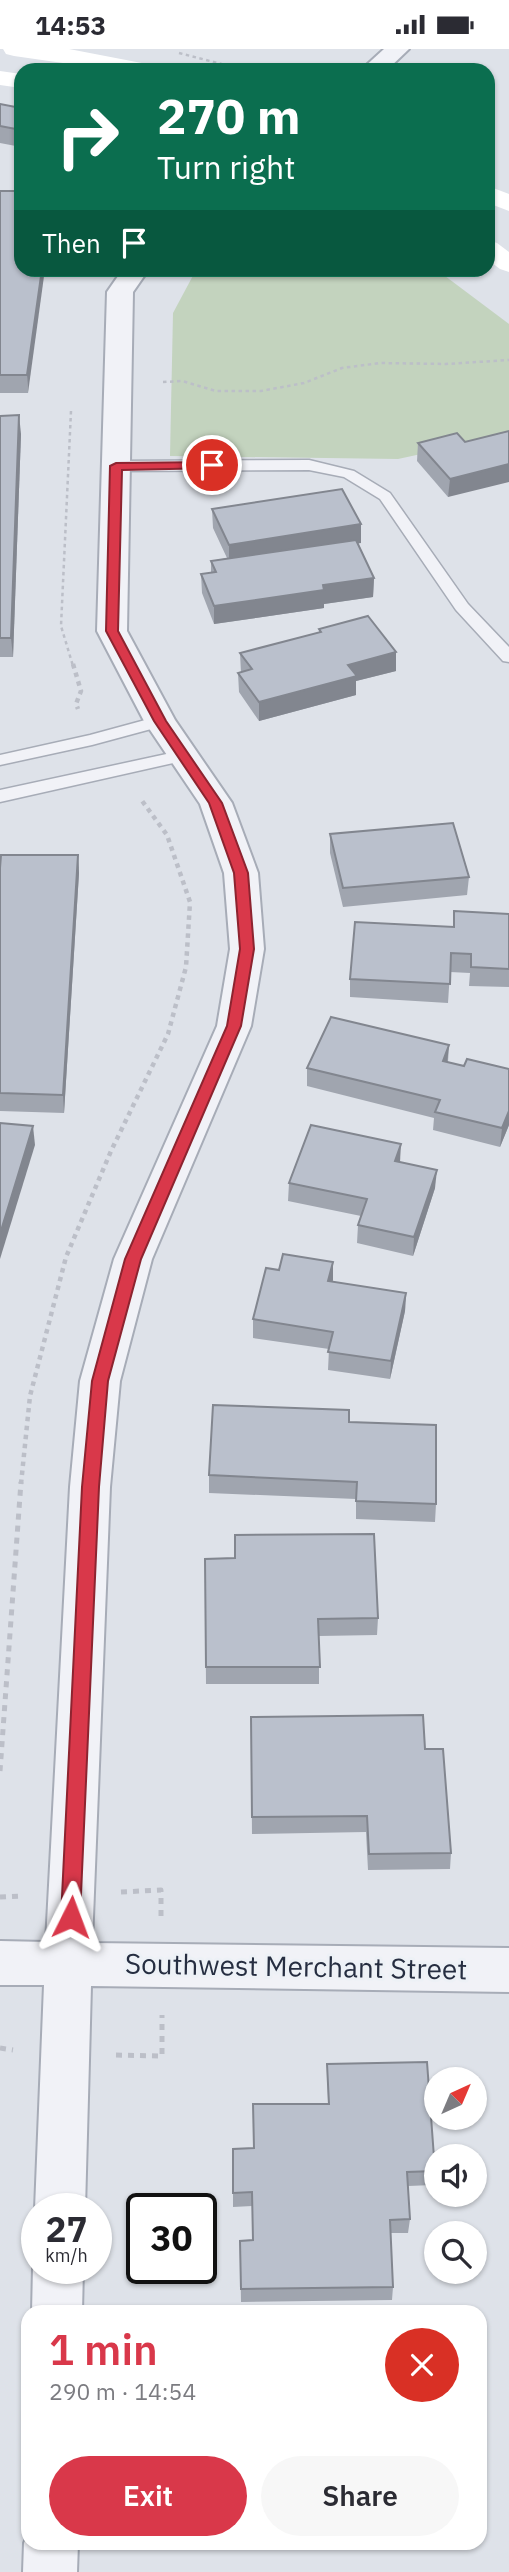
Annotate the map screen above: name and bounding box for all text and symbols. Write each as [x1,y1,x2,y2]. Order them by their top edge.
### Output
text: 14:53 [35,8,106,42]
text: 270 m [157,84,301,147]
icon: right [42,91,133,182]
text: Turn right [157,146,295,188]
icon: arrive [115,224,153,262]
text: Then [42,226,101,260]
pin [182,435,242,495]
icon: arrive [193,446,231,484]
position arrow [34,1880,108,1954]
street label: Southwest Merchant Street [125,1945,467,1987]
north arrow [424,2067,486,2130]
map controls [424,2067,487,2284]
button: sound [424,2144,487,2207]
speed limit sign: 30 [126,2193,217,2284]
text: 27 [45,2206,88,2252]
button: search [424,2221,487,2284]
text: km/h [45,2244,88,2267]
text: 1 min [49,2322,158,2377]
button: close [385,2328,459,2402]
text: 290 m · 14:54 [49,2376,196,2406]
button: Exit [49,2456,247,2536]
button: Share [261,2456,459,2536]

